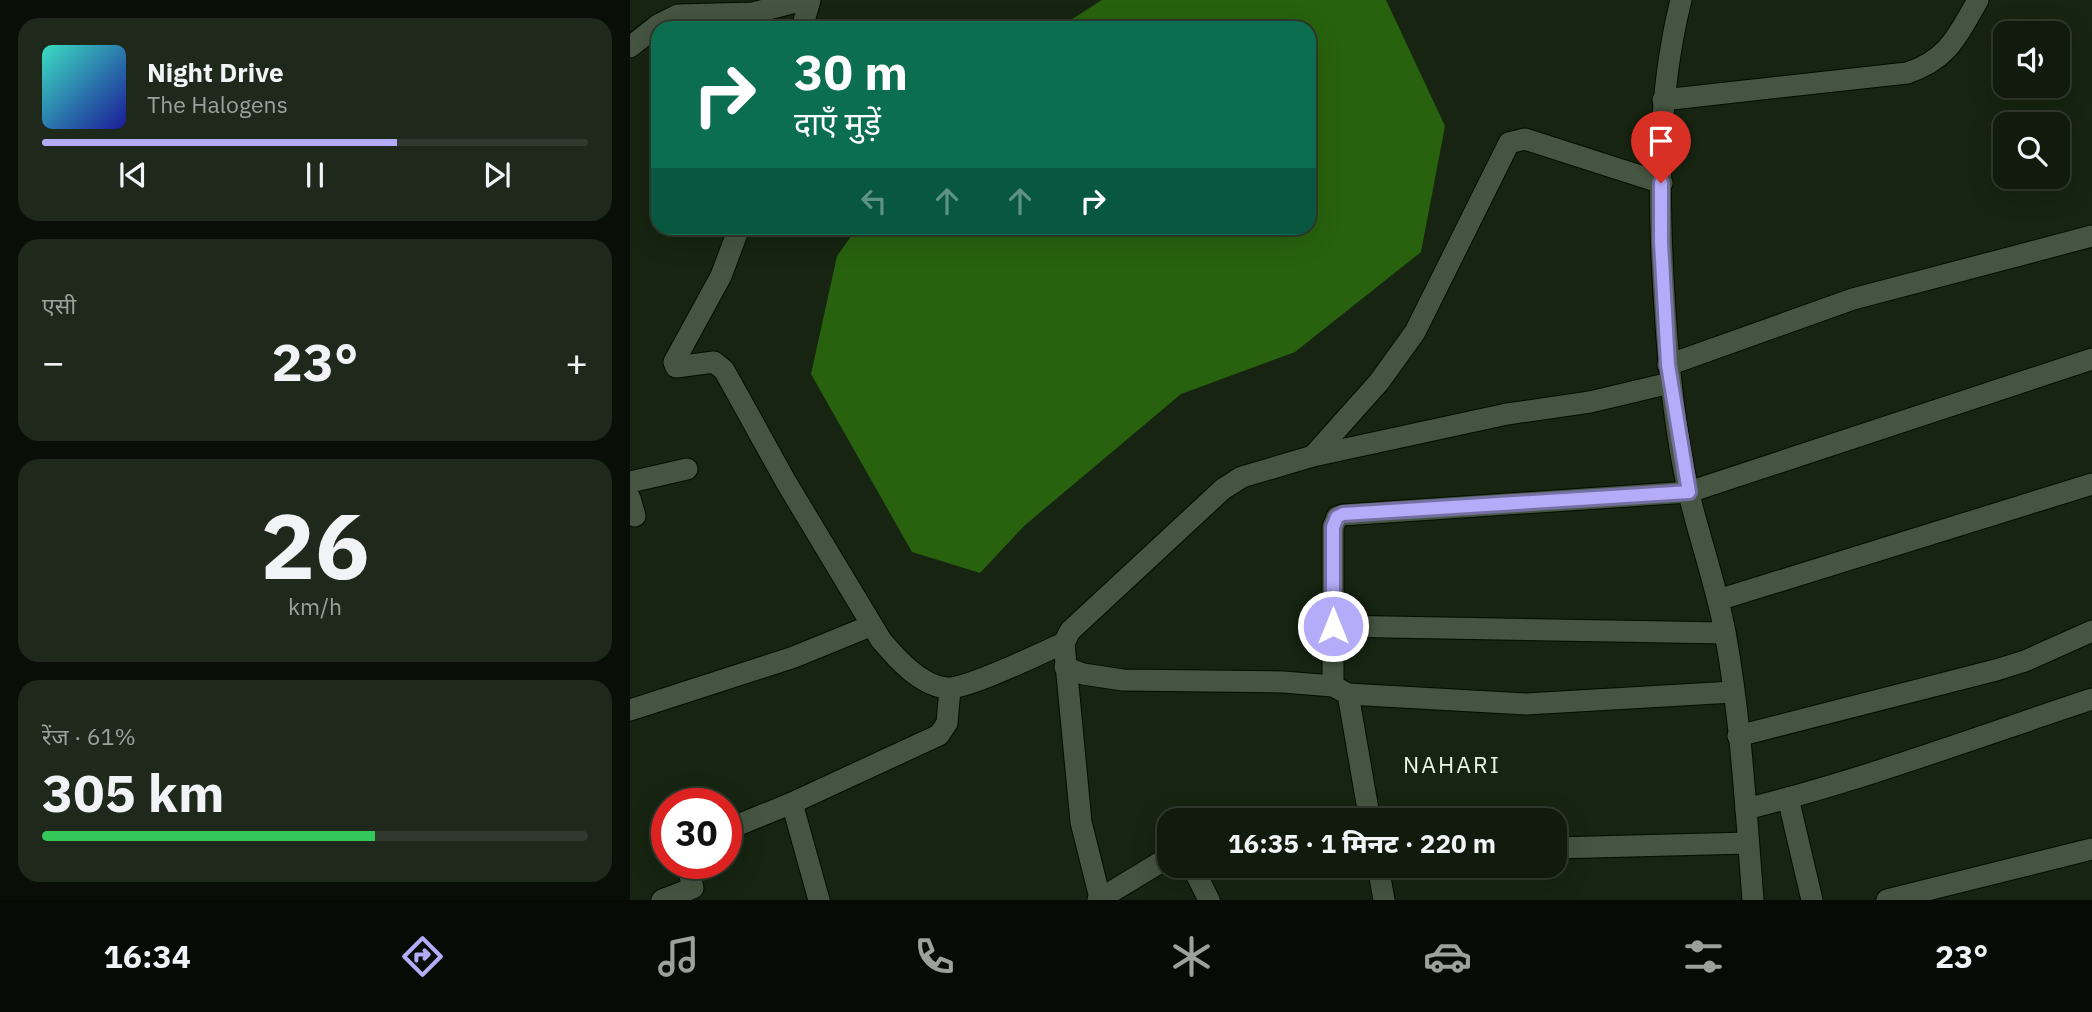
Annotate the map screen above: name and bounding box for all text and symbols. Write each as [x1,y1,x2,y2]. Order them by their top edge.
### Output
map controls [1993,21,2070,189]
button: sound [1993,21,2070,98]
text: 30 m [794,40,908,103]
icon: right [679,49,770,140]
text: Night Drive [147,55,284,89]
text: The Halogens [147,89,288,119]
text: दाएँ मुड़ें [794,102,881,144]
pin [1631,111,1691,183]
button: search [1993,112,2070,189]
icon: arrive [1642,122,1680,160]
icon: previous [114,156,152,194]
icon: pause [296,156,334,194]
icon: next [478,156,516,194]
icon: left [855,182,893,220]
icon: ahead [928,182,966,220]
icon: ahead [1001,182,1039,220]
icon: right [1074,182,1112,220]
text: एसी [42,290,76,320]
text: 23° [272,328,358,395]
text: − [42,337,65,386]
text: + [565,337,588,386]
text: 26 [260,486,370,604]
position arrow [1296,589,1370,663]
text: km/h [288,591,342,621]
text: रेंज · 61% [42,721,136,751]
district label: NAHARI [1403,749,1501,779]
text: 305 km [42,759,224,826]
speed limit sign: 30 [651,788,742,879]
text: 16:35 · 1 मिनट · 220 m [1228,826,1496,860]
icon: directions [398,932,447,981]
icon: music [654,932,703,981]
icon: phone [910,932,959,981]
icon: climate [1167,932,1216,981]
icon: car [1423,932,1472,981]
icon: filters [1679,932,1728,981]
text: 16:34 [104,935,191,977]
text: 23° [1935,935,1988,977]

